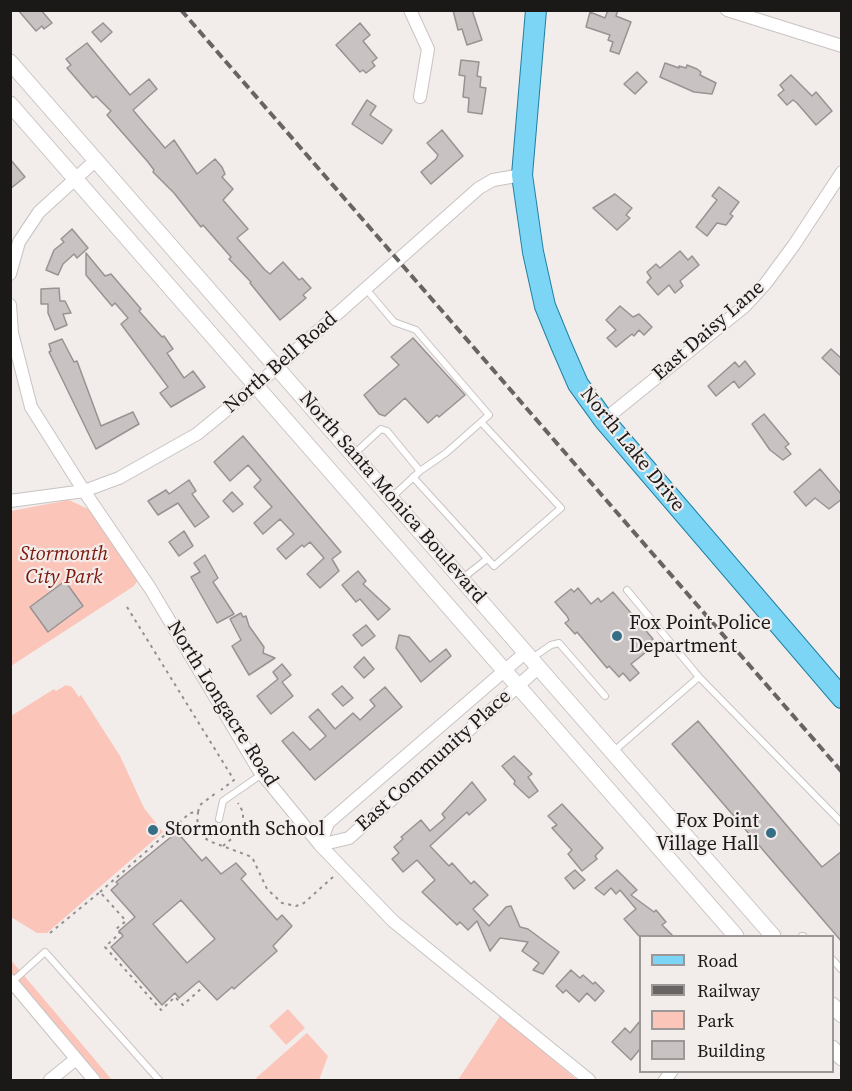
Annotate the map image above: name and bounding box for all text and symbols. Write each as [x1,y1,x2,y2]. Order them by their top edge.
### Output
street label: East Daisy Lane [648,276,770,386]
street label: North Bell Road [220,307,342,419]
street label: North Lake Drive [574,383,690,517]
street label: North Santa Monica Boulevard [293,387,491,609]
park label: Stormonth City Park [20,543,108,590]
place label: Fox Point Police Department [629,612,771,659]
street label: North Longacre Road [161,617,283,791]
marker: Fox Point Police Department [610,629,624,643]
street label: East Community Place [351,685,517,837]
place label: Fox Point Village Hall [656,810,759,857]
place label: Stormonth School [165,818,325,842]
marker: Stormonth School [146,823,160,837]
marker: Fox Point Village Hall [764,826,778,840]
legend [639,935,834,1073]
text: Road [697,948,738,973]
text: Railway [697,978,760,1003]
text: Park [697,1008,734,1033]
text: Building [697,1038,765,1063]

